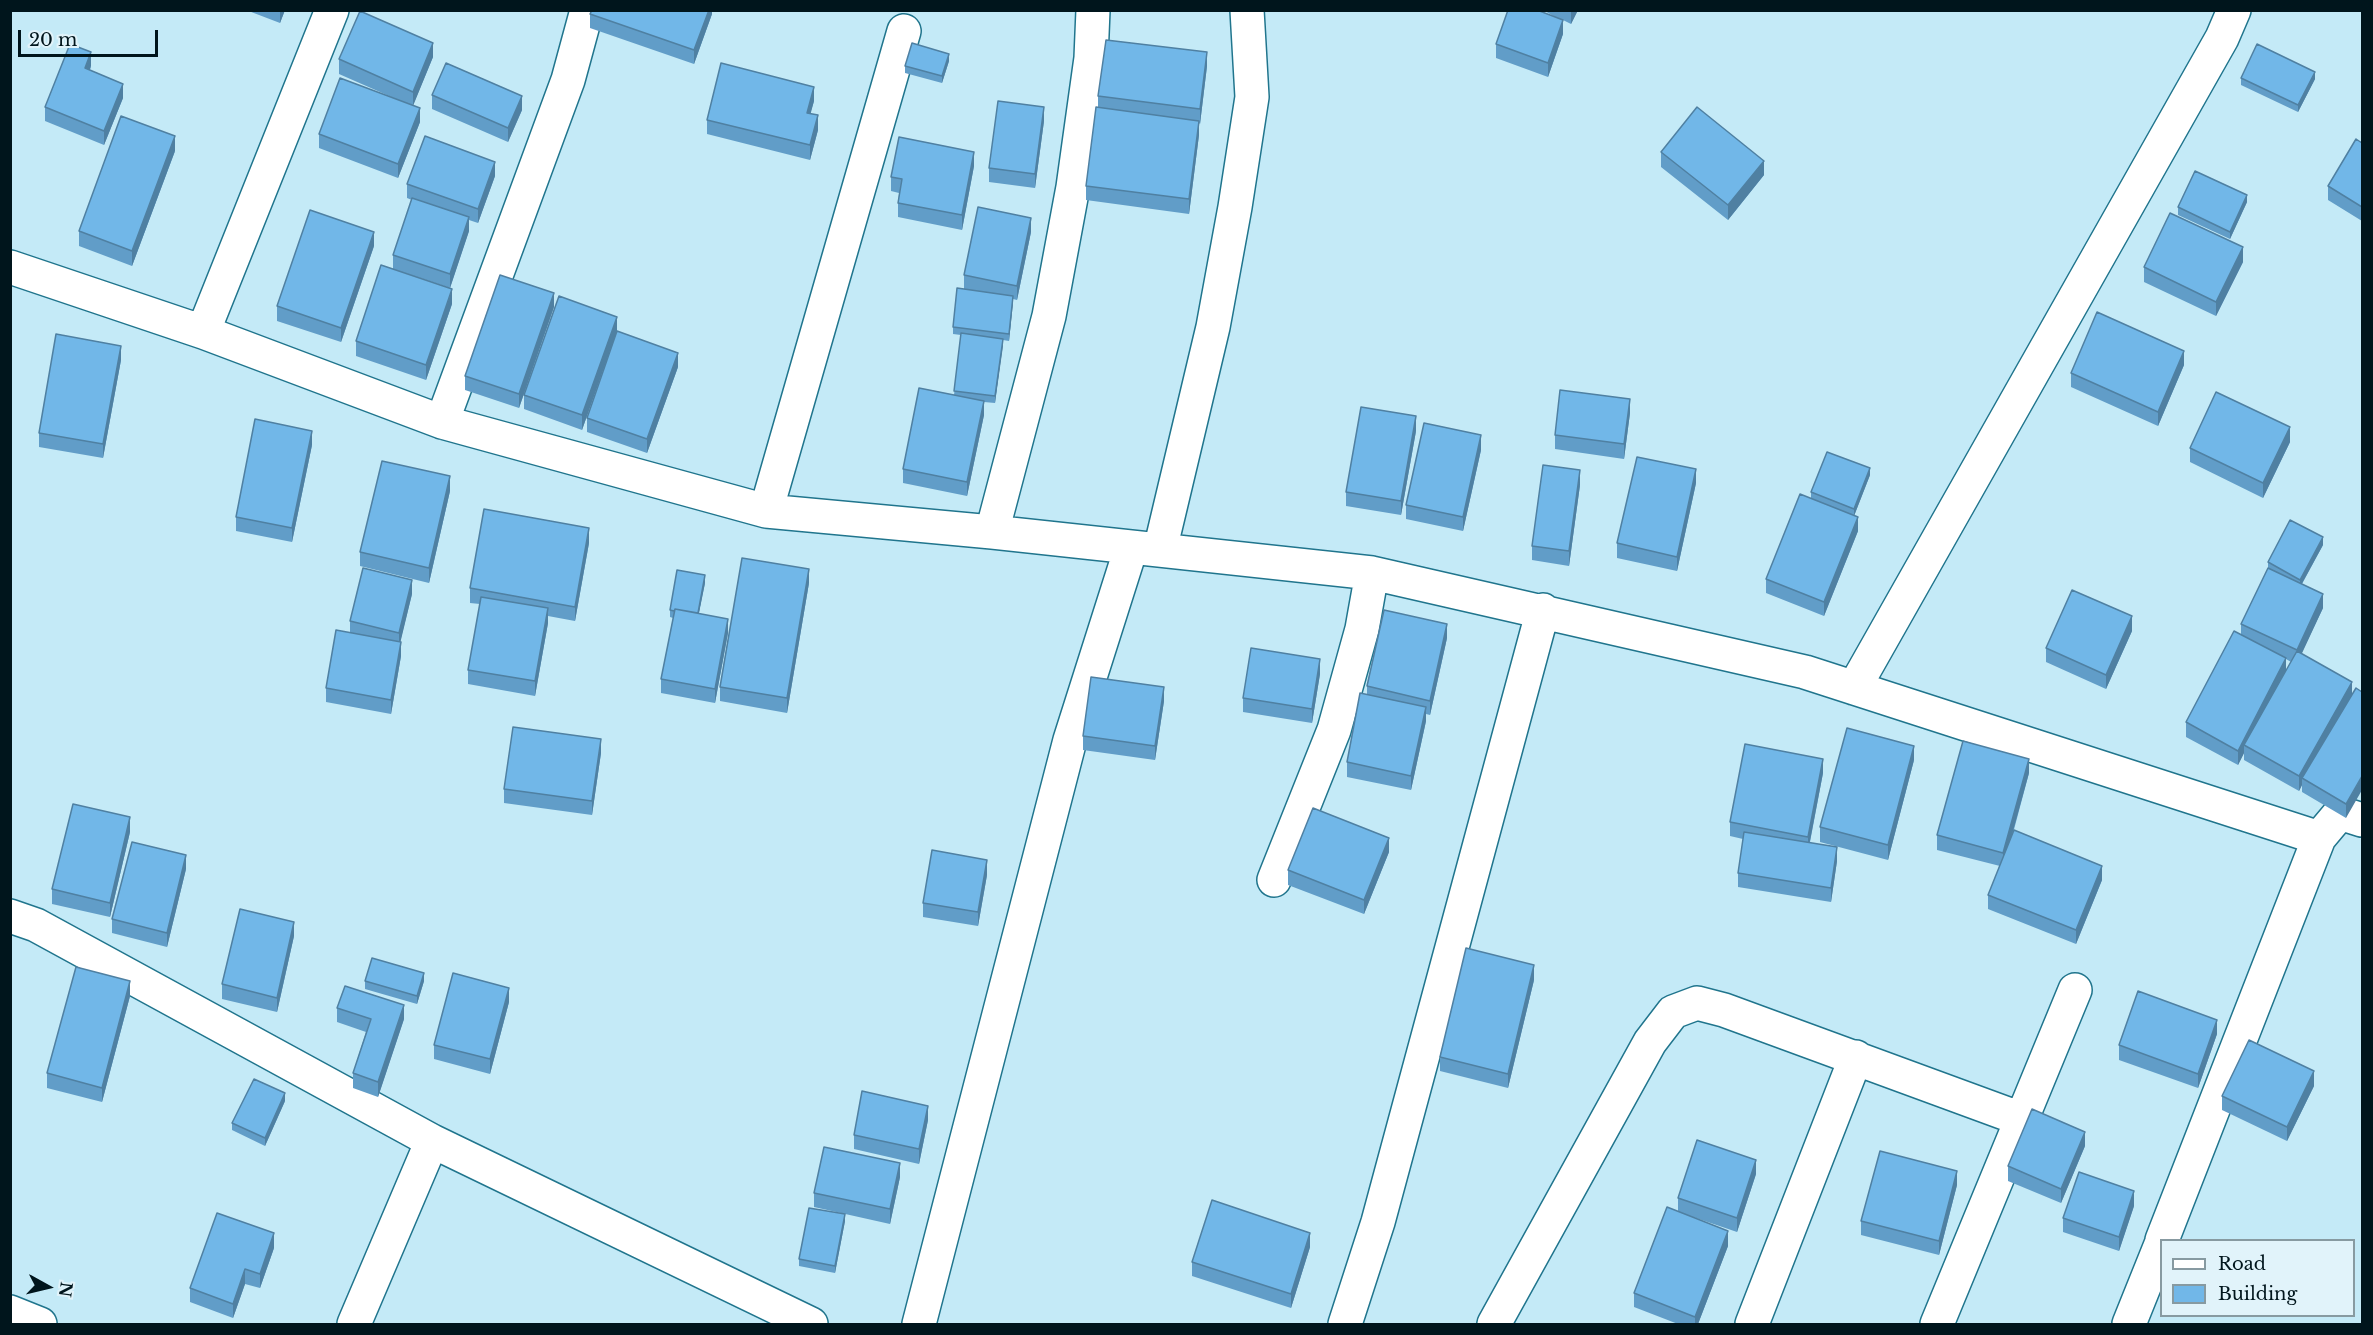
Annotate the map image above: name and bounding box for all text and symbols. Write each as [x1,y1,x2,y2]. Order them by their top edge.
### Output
scale bar [21,18,160,56]
text: 20 m [29,29,77,51]
legend [2160,1239,2355,1317]
text: Road [2218,1253,2266,1275]
north arrow [18,1257,78,1317]
text: N [55,1281,77,1298]
text: Building [2218,1283,2297,1305]

